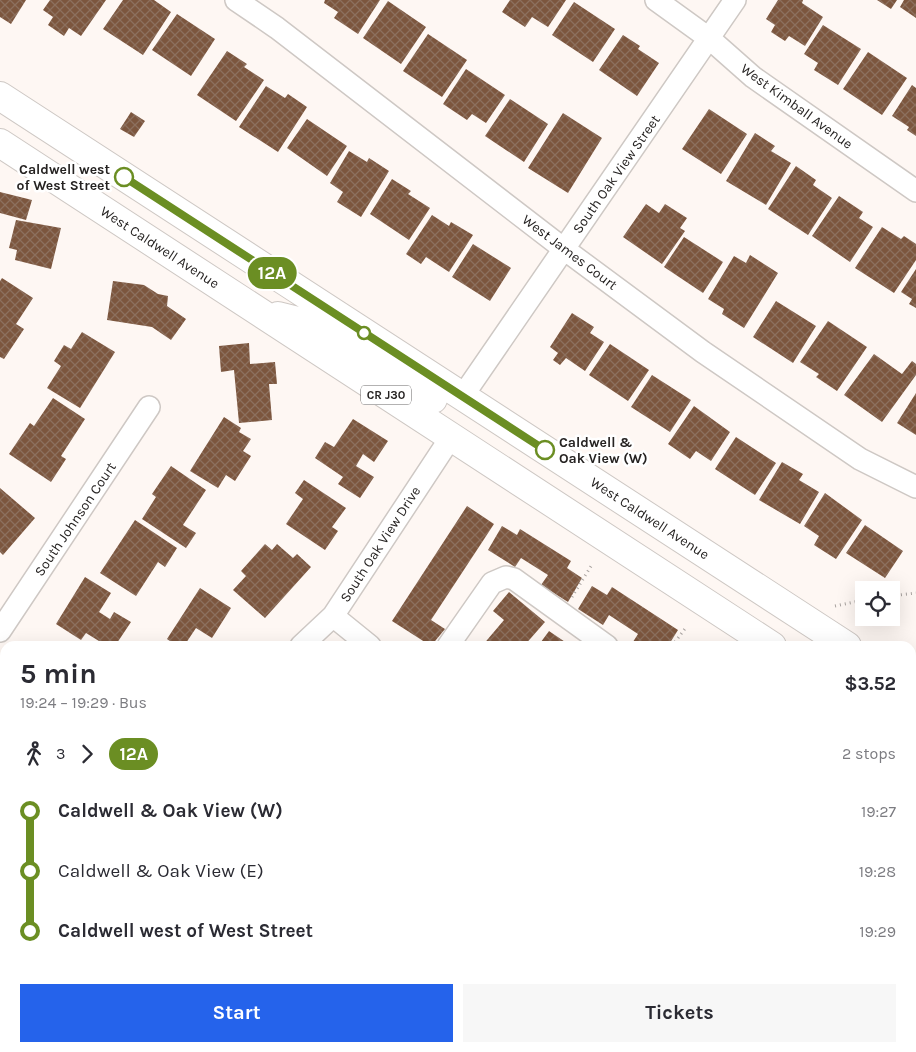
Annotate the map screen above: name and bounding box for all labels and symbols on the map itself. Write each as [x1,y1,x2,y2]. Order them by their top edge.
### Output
street label: West Kimball Avenue [737,60,856,153]
street label: South Oak View Street [569,112,664,237]
place label: Caldwell west of West Street [17,161,110,194]
marker: Caldwell west of West Street [114,167,134,187]
street label: West Caldwell Avenue [97,203,222,292]
street label: West James Court [519,211,621,294]
line badge: 12A [243,257,301,289]
unlabelled marker [357,326,371,340]
road number: CR J30 [361,386,411,404]
place label: Caldwell & Oak View (W) [559,434,648,467]
marker: Caldwell & Oak View (W) [535,440,555,460]
street label: South Johnson Court [31,459,120,579]
street label: West Caldwell Avenue [587,474,712,563]
street label: South Oak View Drive [337,483,424,606]

